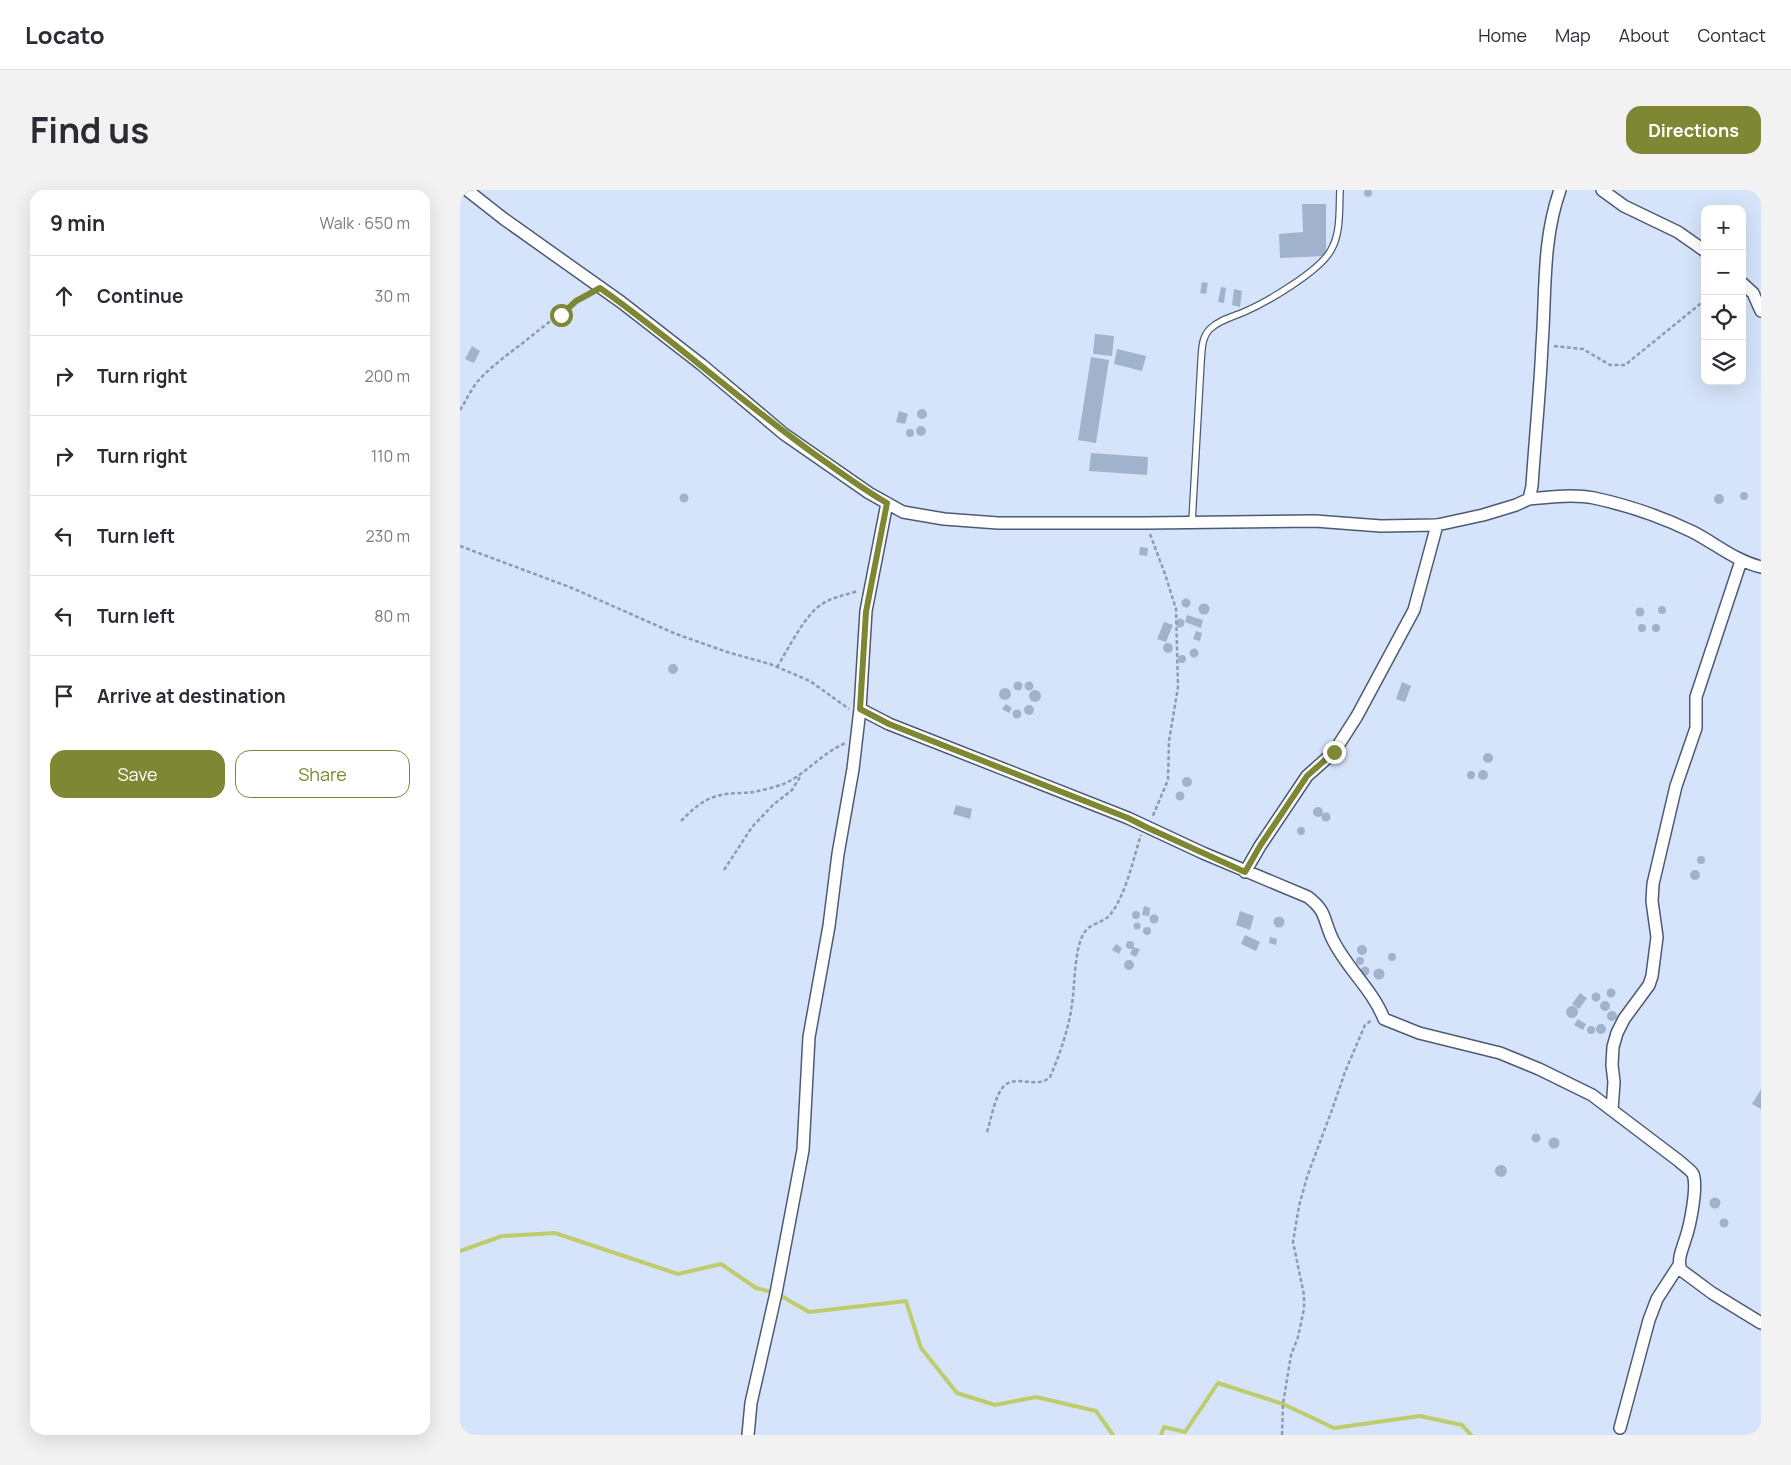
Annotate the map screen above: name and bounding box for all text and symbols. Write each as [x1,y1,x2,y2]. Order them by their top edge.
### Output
text: Locato [25,18,105,51]
text: Home [1478,23,1527,47]
text: Map [1555,23,1591,47]
text: About [1619,23,1669,47]
text: Contact [1697,23,1766,47]
text: Find us [30,106,149,154]
button: Directions [1626,106,1761,154]
map controls [1701,205,1746,385]
button: + [1701,205,1746,250]
text: 9 min [50,209,105,237]
text: Walk · 650 m [319,212,410,234]
button: − [1701,250,1746,295]
icon: ahead [50,282,78,310]
text: Continue [97,283,183,309]
text: 30 m [375,285,410,307]
button: locate [1701,295,1746,340]
route start [550,304,573,327]
button: layers [1701,340,1746,385]
icon: right [50,362,78,390]
text: Turn right [97,363,187,389]
text: 200 m [365,365,410,387]
icon: right [50,442,78,470]
text: Turn right [97,443,187,469]
text: 110 m [371,445,410,467]
icon: left [50,522,78,550]
text: Turn left [97,523,175,549]
text: 230 m [366,525,410,547]
icon: left [50,602,78,630]
text: Turn left [97,603,175,629]
text: 80 m [374,605,410,627]
icon: arrive [50,682,78,710]
text: Arrive at destination [97,683,286,709]
route end [1323,741,1346,764]
button: Save [50,750,225,798]
button: Share [235,750,410,798]

